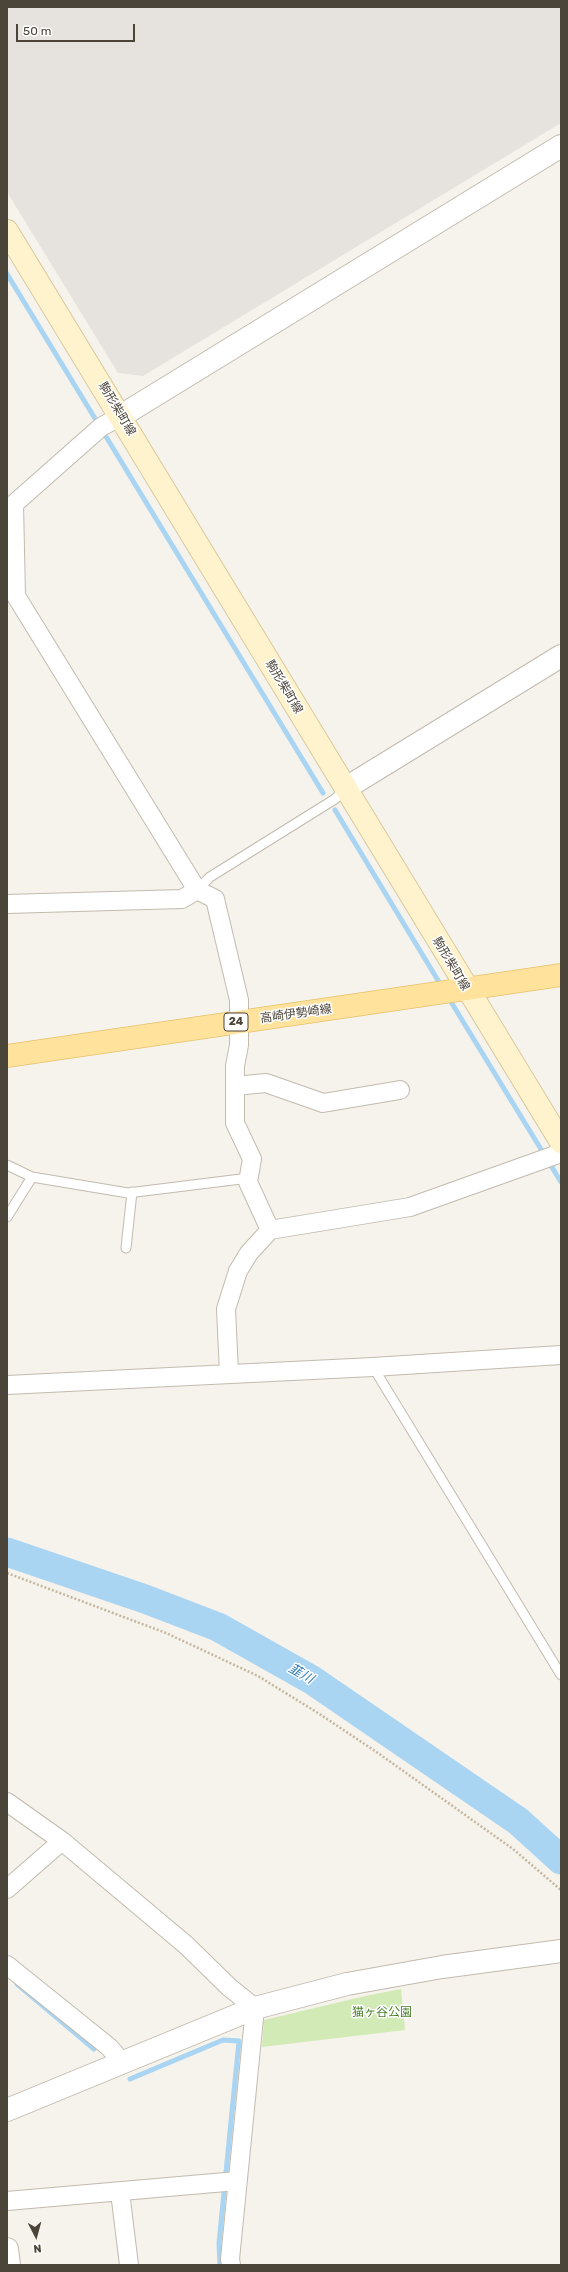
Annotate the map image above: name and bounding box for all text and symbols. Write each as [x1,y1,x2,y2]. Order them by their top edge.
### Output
scale bar [18,16,137,42]
text: 50 m [23,24,51,38]
street label: 駒形柴町線 [95,380,139,438]
street label: 駒形柴町線 [262,658,306,716]
street label: 駒形柴町線 [429,935,473,993]
street label: 高崎伊勢崎線 [259,1002,333,1026]
road number: 24 [224,1013,248,1031]
water label: 韮川 [286,1661,316,1687]
park label: 猫ヶ谷公園 [352,2006,412,2020]
north arrow [16,2216,56,2256]
text: N [33,2242,42,2255]

